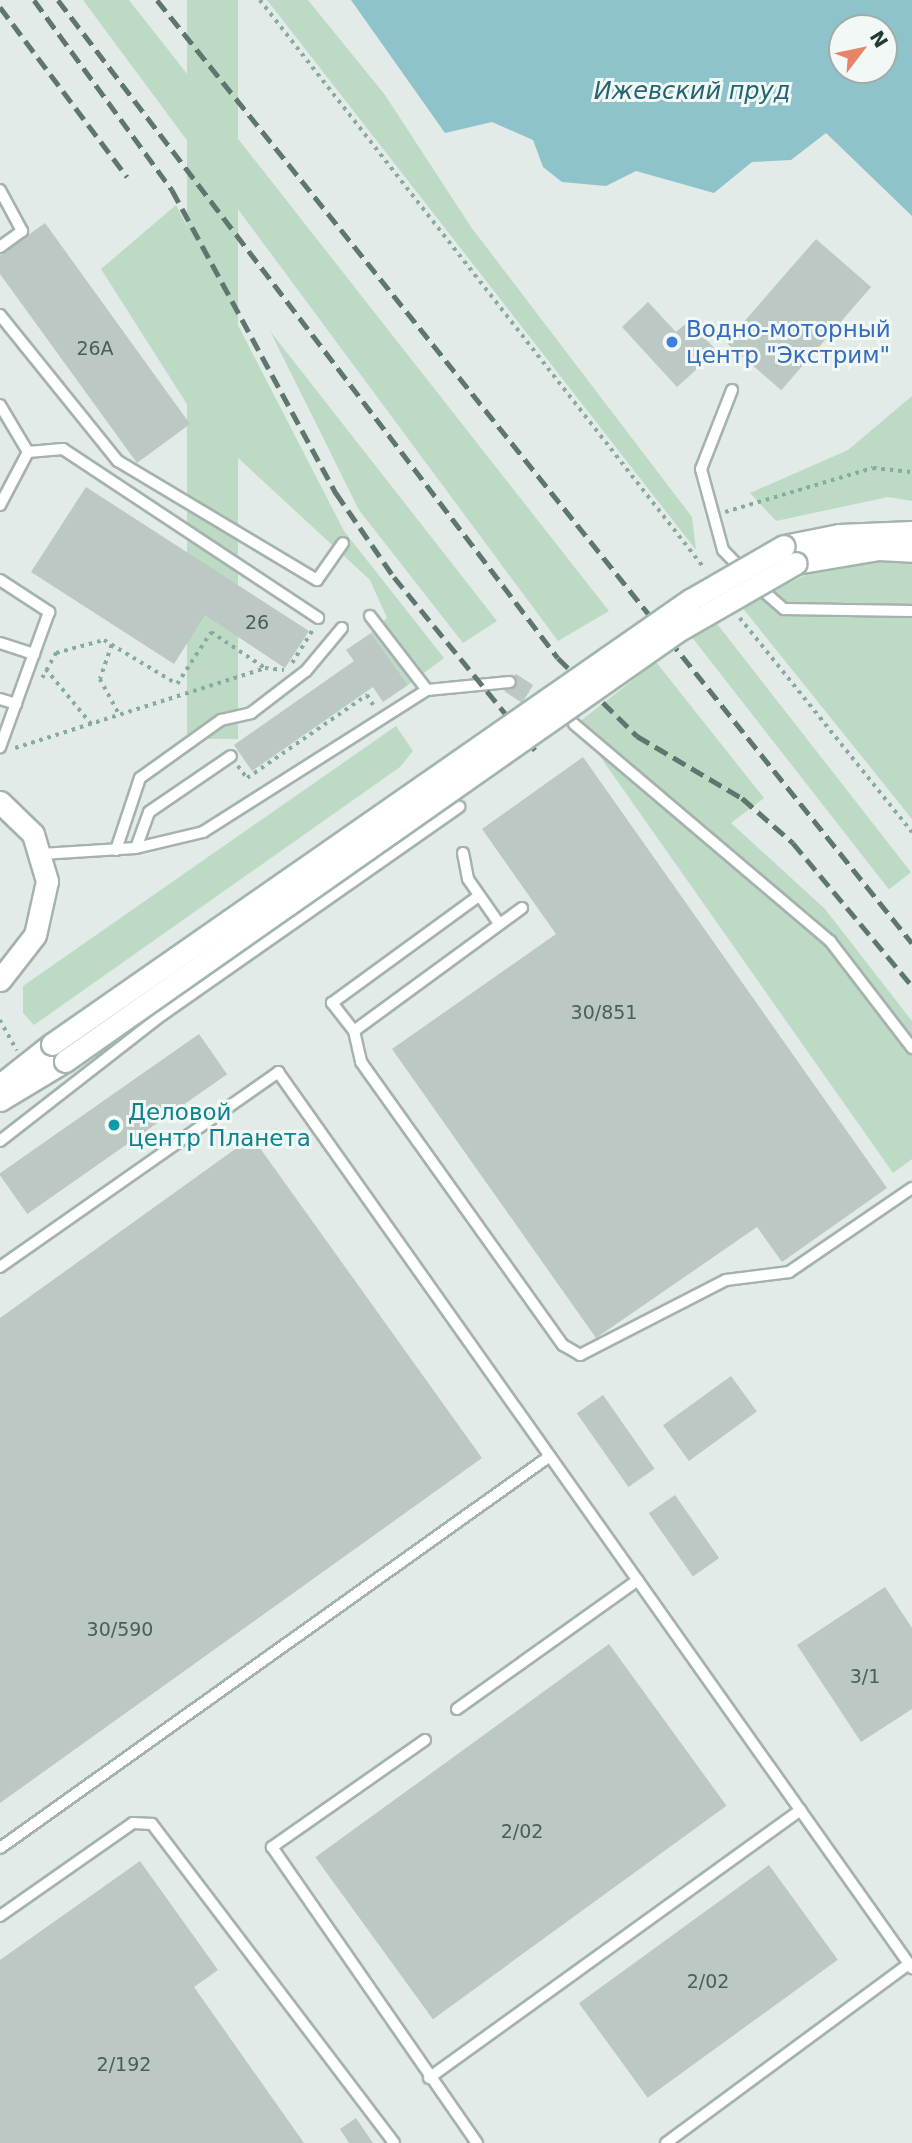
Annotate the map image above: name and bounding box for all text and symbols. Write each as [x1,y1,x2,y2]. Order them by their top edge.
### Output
north arrow [828,14,898,84]
text: N [866,26,893,52]
water label: Ижевский пруд [594,78,790,106]
place label: Водно-моторный центр "Экстрим" [686,315,891,369]
marker: Водно-моторный центр "Экстрим" [664,334,680,350]
house number: 26А [76,338,114,360]
house number: 26 [245,612,269,634]
house number: 30/851 [571,1002,637,1024]
place label: Деловой центр Планета [128,1098,311,1152]
marker: Деловой центр Планета [106,1117,122,1133]
house number: 30/590 [87,1619,153,1641]
house number: 3/1 [850,1666,880,1688]
house number: 2/02 [501,1821,543,1843]
house number: 2/02 [687,1971,729,1993]
house number: 2/192 [97,2054,151,2076]

